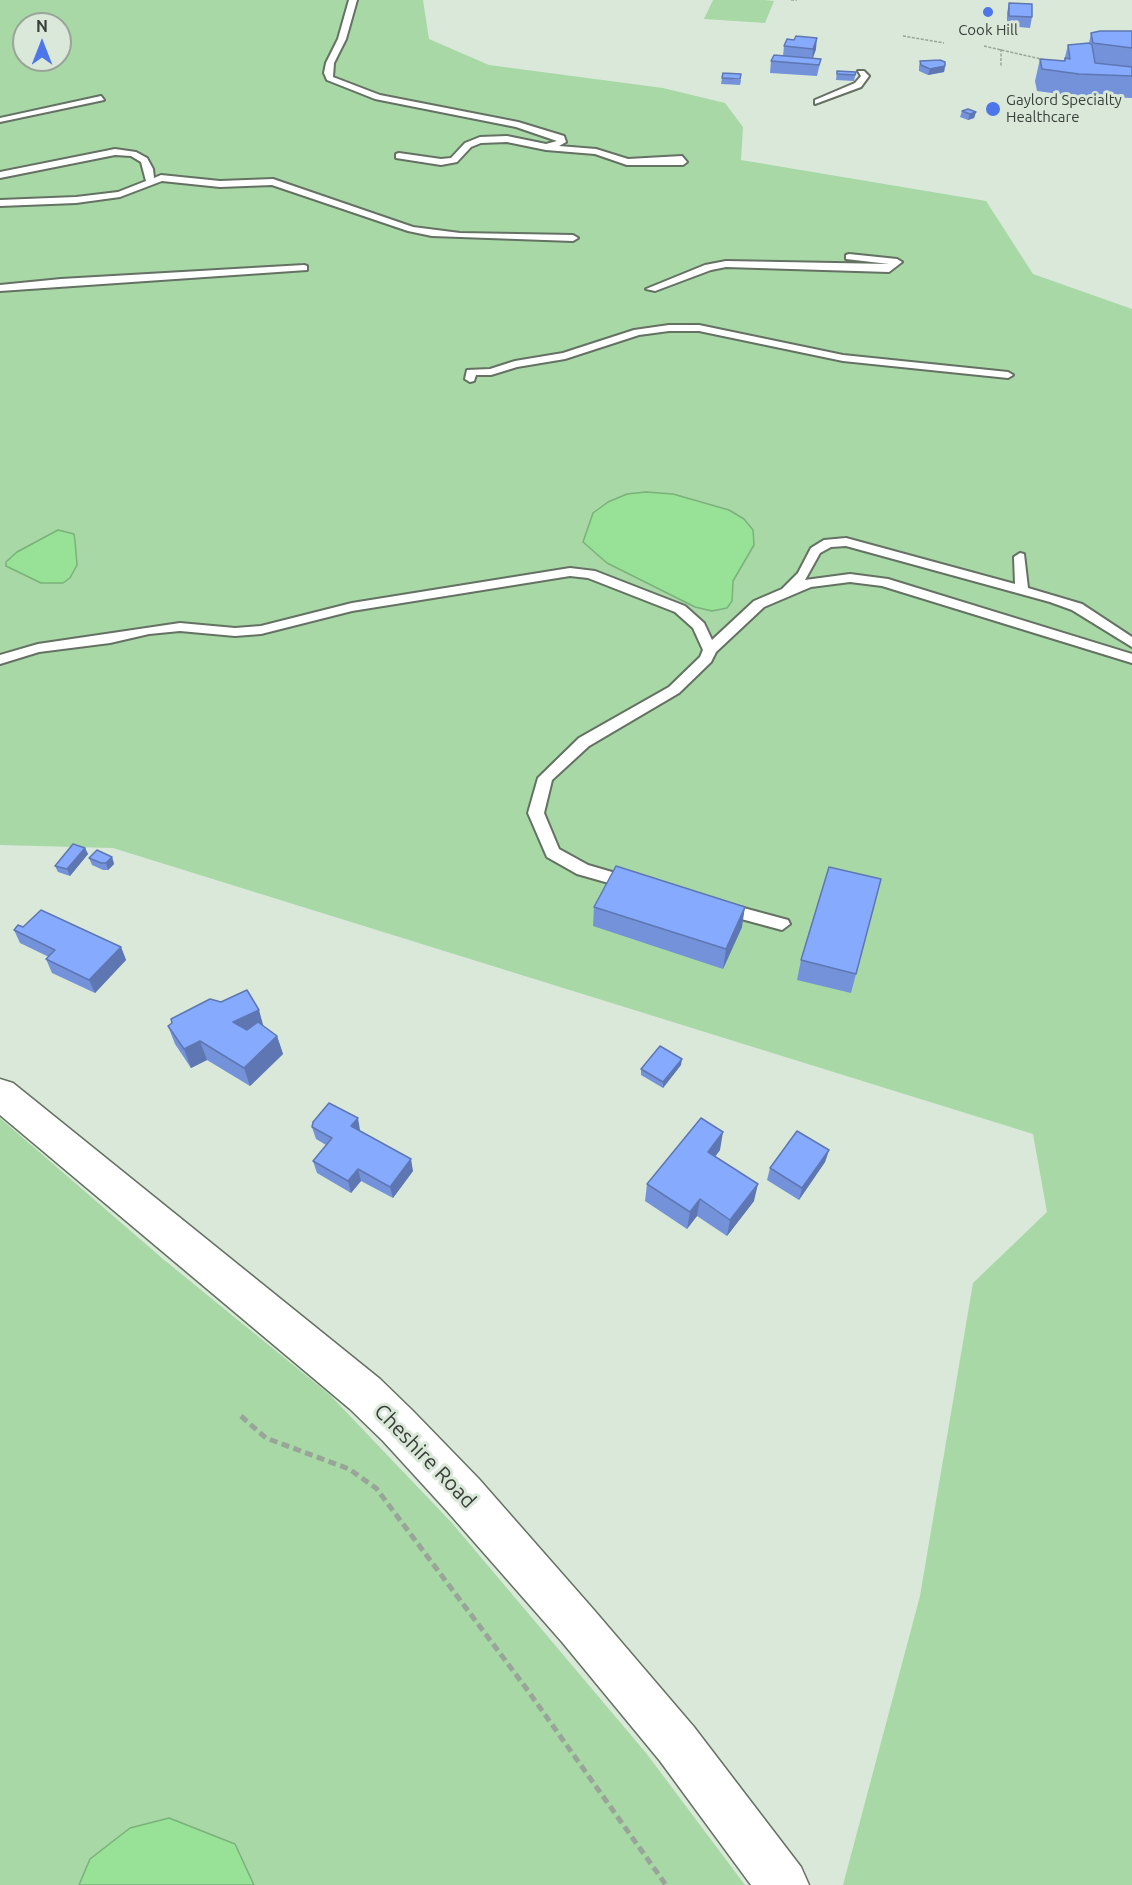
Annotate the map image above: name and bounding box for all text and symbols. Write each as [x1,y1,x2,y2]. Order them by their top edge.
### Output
marker: Cook Hill [981,5,995,19]
north arrow [12,12,72,72]
text: N [36,17,48,35]
place label: Cook Hill [958,21,1018,39]
place label: Gaylord Specialty Healthcare [1006,91,1122,126]
marker: Gaylord Specialty Healthcare [984,100,1002,118]
street label: Cheshire Road [369,1399,481,1513]

